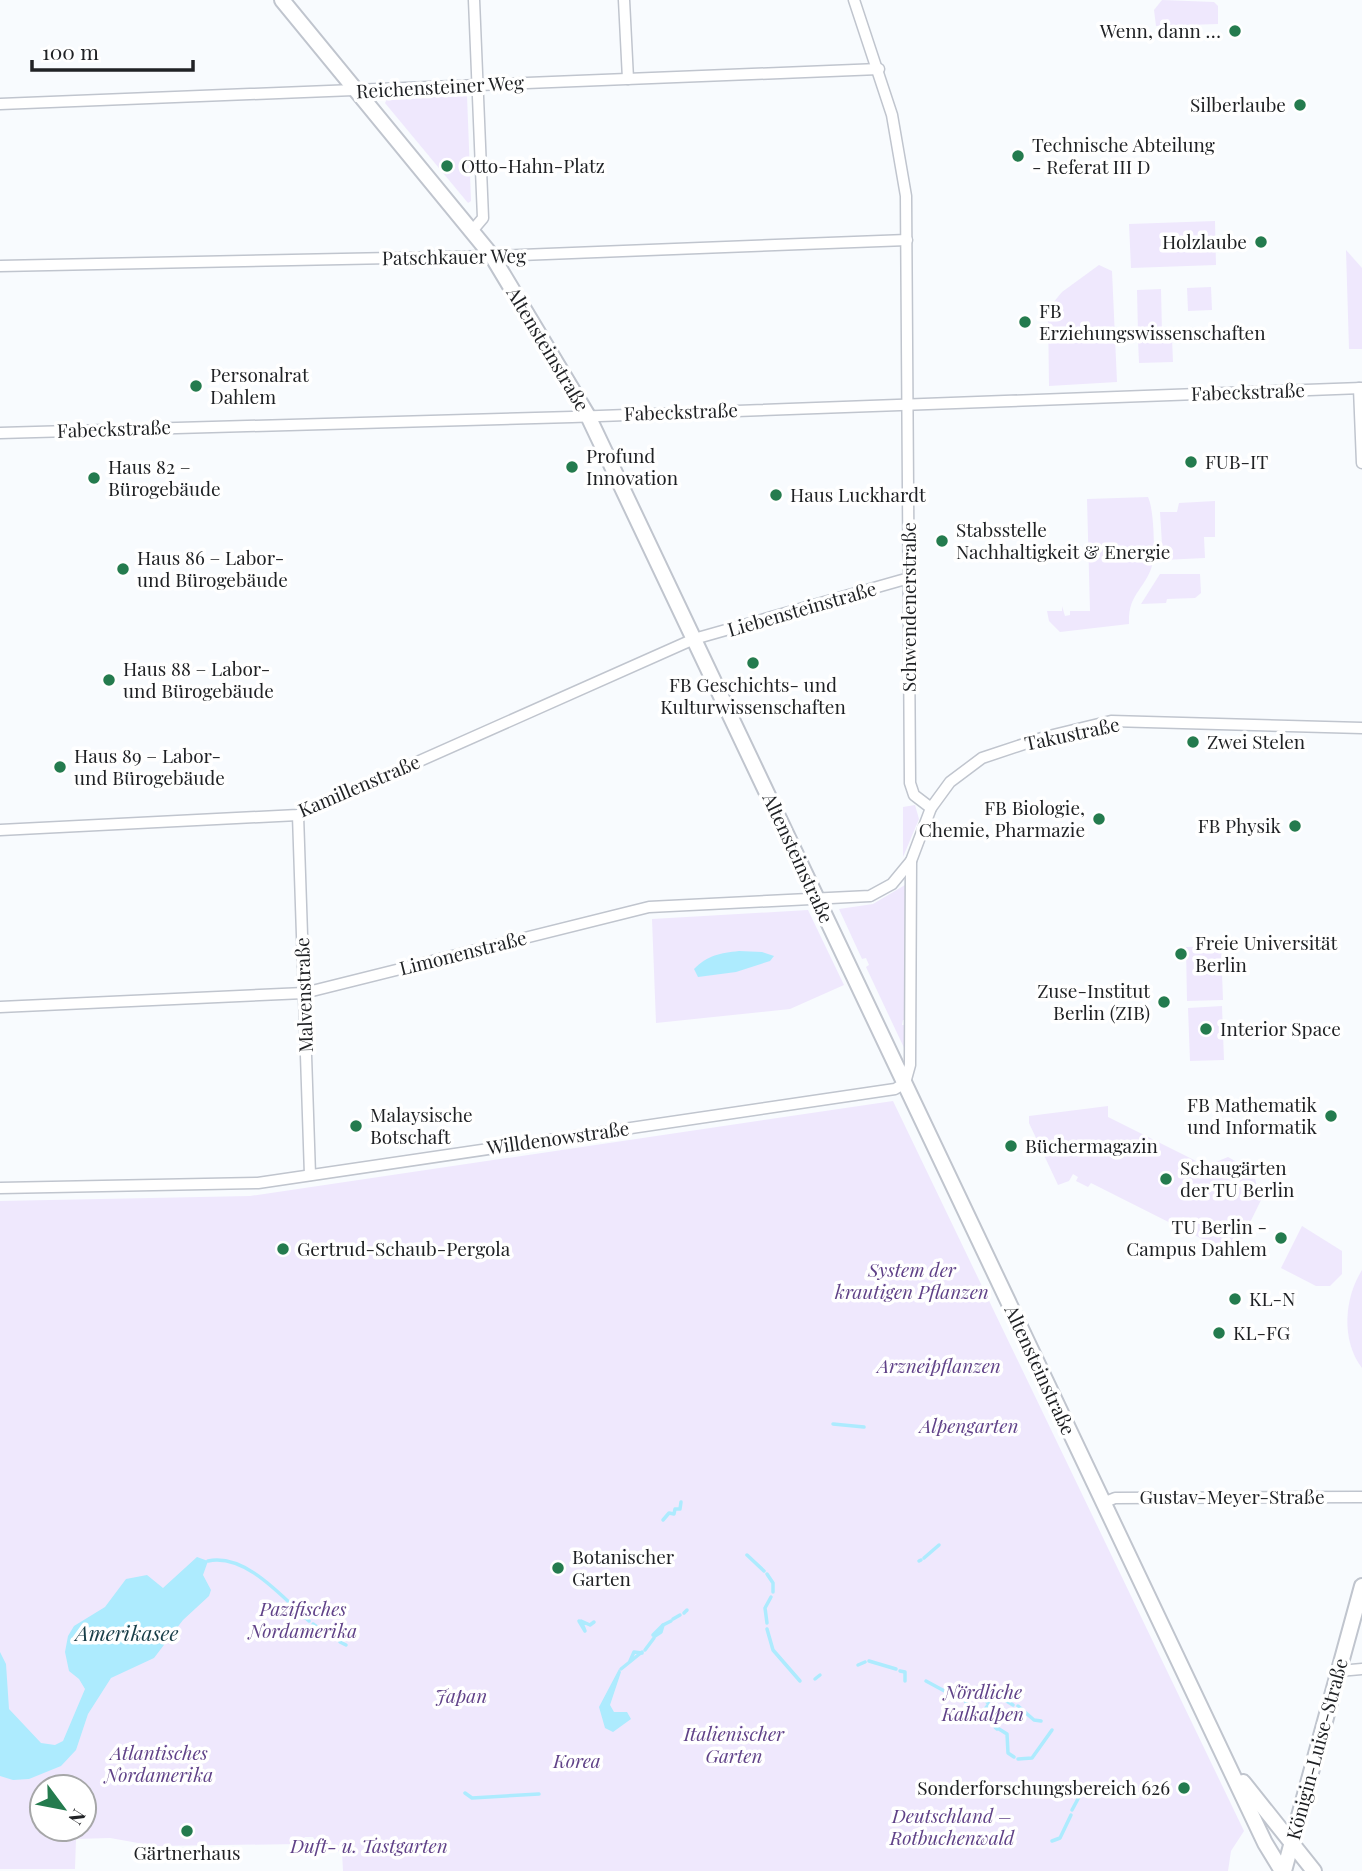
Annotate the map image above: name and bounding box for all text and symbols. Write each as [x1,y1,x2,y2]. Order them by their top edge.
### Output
place label: Wenn, dann … [1099,17,1221,43]
marker: Wenn, dann … [1227,23,1243,39]
scale bar [32,28,192,72]
text: 100 m [42,37,99,65]
street label: Reichensteiner Weg [355,69,524,103]
place label: Silberlaube [1190,91,1286,117]
marker: Silberlaube [1292,97,1308,113]
place label: Technische Abteilung - Referat III D [1032,131,1215,179]
marker: Technische Abteilung - Referat III D [1010,148,1026,164]
place label: Otto-Hahn-Platz [461,152,605,178]
marker: Otto-Hahn-Platz [439,158,455,174]
place label: Holzlaube [1162,228,1247,254]
marker: Holzlaube [1253,234,1269,250]
street label: Patschkauer Weg [382,242,526,270]
street label: Altensteinstraße [501,281,596,415]
place label: FB Erziehungswissenschaften [1039,297,1266,345]
marker: FB Erziehungswissenschaften [1017,314,1033,330]
place label: Personalrat Dahlem [210,361,309,409]
street label: Fabeckstraße [1191,376,1305,406]
marker: Personalrat Dahlem [188,378,204,394]
street label: Fabeckstraße [624,396,738,426]
street label: Fabeckstraße [57,413,171,443]
place label: Profund Innovation [586,442,679,490]
place label: FUB-IT [1205,448,1269,474]
place label: Haus 82 – Bürogebäude [108,453,221,501]
marker: FUB-IT [1183,454,1199,470]
marker: Profund Innovation [564,459,580,475]
marker: Haus 82 – Bürogebäude [86,470,102,486]
place label: Haus Luckhardt [790,481,926,507]
marker: Haus Luckhardt [768,487,784,503]
place label: Stabsstelle Nachhaltigkeit & Energie [956,516,1170,564]
street label: Schwendenerstraße [895,522,921,692]
marker: Stabsstelle Nachhaltigkeit & Energie [934,533,950,549]
place label: Haus 86 – Labor- und Bürogebäude [137,544,288,592]
marker: Haus 86 – Labor- und Bürogebäude [115,561,131,577]
street label: Liebensteinstraße [724,574,879,642]
place label: Haus 88 – Labor- und Bürogebäude [123,655,274,703]
marker: FB Geschichts- und Kulturwissenschaften [745,655,761,671]
place label: FB Geschichts- und Kulturwissenschaften [660,671,846,719]
marker: Haus 88 – Labor- und Bürogebäude [101,672,117,688]
street label: Takustraße [1022,710,1122,756]
place label: Zwei Stelen [1207,728,1306,754]
marker: Zwei Stelen [1185,734,1201,750]
place label: Haus 89 – Labor- und Bürogebäude [74,742,225,790]
street label: Kamillenstraße [294,748,423,822]
marker: Haus 89 – Labor- und Bürogebäude [52,759,68,775]
street label: Altensteinstraße [757,787,840,927]
place label: FB Biologie, Chemie, Pharmazie [919,794,1085,842]
marker: FB Biologie, Chemie, Pharmazie [1091,811,1107,827]
place label: FB Physik [1198,812,1282,838]
marker: FB Physik [1287,818,1303,834]
street label: Limonenstraße [396,924,529,980]
place label: Freie Universität Berlin [1195,929,1337,977]
street label: Malvenstraße [288,937,318,1053]
marker: Freie Universität Berlin [1173,946,1189,962]
place label: Zuse-Institut Berlin (ZIB) [1037,977,1150,1025]
marker: Zuse-Institut Berlin (ZIB) [1156,994,1172,1010]
place label: Interior Space [1220,1015,1341,1041]
marker: Interior Space [1198,1021,1214,1037]
place label: FB Mathematik und Informatik [1187,1091,1318,1139]
place label: Malaysische Botschaft [370,1101,473,1149]
marker: FB Mathematik und Informatik [1323,1108,1339,1124]
street label: Willdenowstraße [484,1114,631,1160]
marker: Malaysische Botschaft [348,1118,364,1134]
place label: Büchermagazin [1025,1132,1159,1158]
marker: Büchermagazin [1003,1138,1019,1154]
place label: Schaugärten der TU Berlin [1180,1154,1295,1202]
marker: Schaugärten der TU Berlin [1158,1171,1174,1187]
place label: TU Berlin - Campus Dahlem [1126,1213,1267,1261]
marker: TU Berlin - Campus Dahlem [1273,1230,1289,1246]
place label: Gertrud-Schaub-Pergola [297,1235,511,1261]
marker: Gertrud-Schaub-Pergola [275,1241,291,1257]
park label: System der krautigen Pflanzen [834,1256,989,1304]
place label: KL-N [1249,1285,1296,1311]
marker: KL-N [1227,1291,1243,1307]
street label: Altensteinstraße [999,1299,1082,1439]
place label: KL-FG [1233,1319,1290,1345]
marker: KL-FG [1211,1325,1227,1341]
park label: Arzneipflanzen [875,1352,1001,1378]
park label: Alpengarten [918,1412,1018,1438]
street label: Gustav-Meyer-Straße [1139,1483,1325,1509]
place label: Botanischer Garten [572,1543,675,1591]
marker: Botanischer Garten [550,1560,566,1576]
park label: Pazifisches Nordamerika [247,1595,357,1643]
water label: Amerikasee [73,1618,179,1646]
street label: Königin-Luise-Straße [1279,1655,1353,1842]
park label: Nördliche Kalkalpen [941,1678,1024,1726]
park label: Japan [435,1682,487,1708]
park label: Italienischer Garten [683,1720,785,1768]
park label: Atlantisches Nordamerika [103,1739,213,1787]
park label: Korea [552,1747,601,1773]
north arrow [28,1773,98,1843]
place label: Sonderforschungsbereich 626 [917,1774,1170,1800]
marker: Sonderforschungsbereich 626 [1176,1780,1192,1796]
park label: Deutschland – Rotbuchenwald [889,1802,1015,1850]
text: N [63,1805,93,1830]
marker: Gärtnerhaus [179,1823,195,1839]
park label: Duft- u. Tastgarten [289,1832,448,1858]
place label: Gärtnerhaus [133,1839,241,1865]

